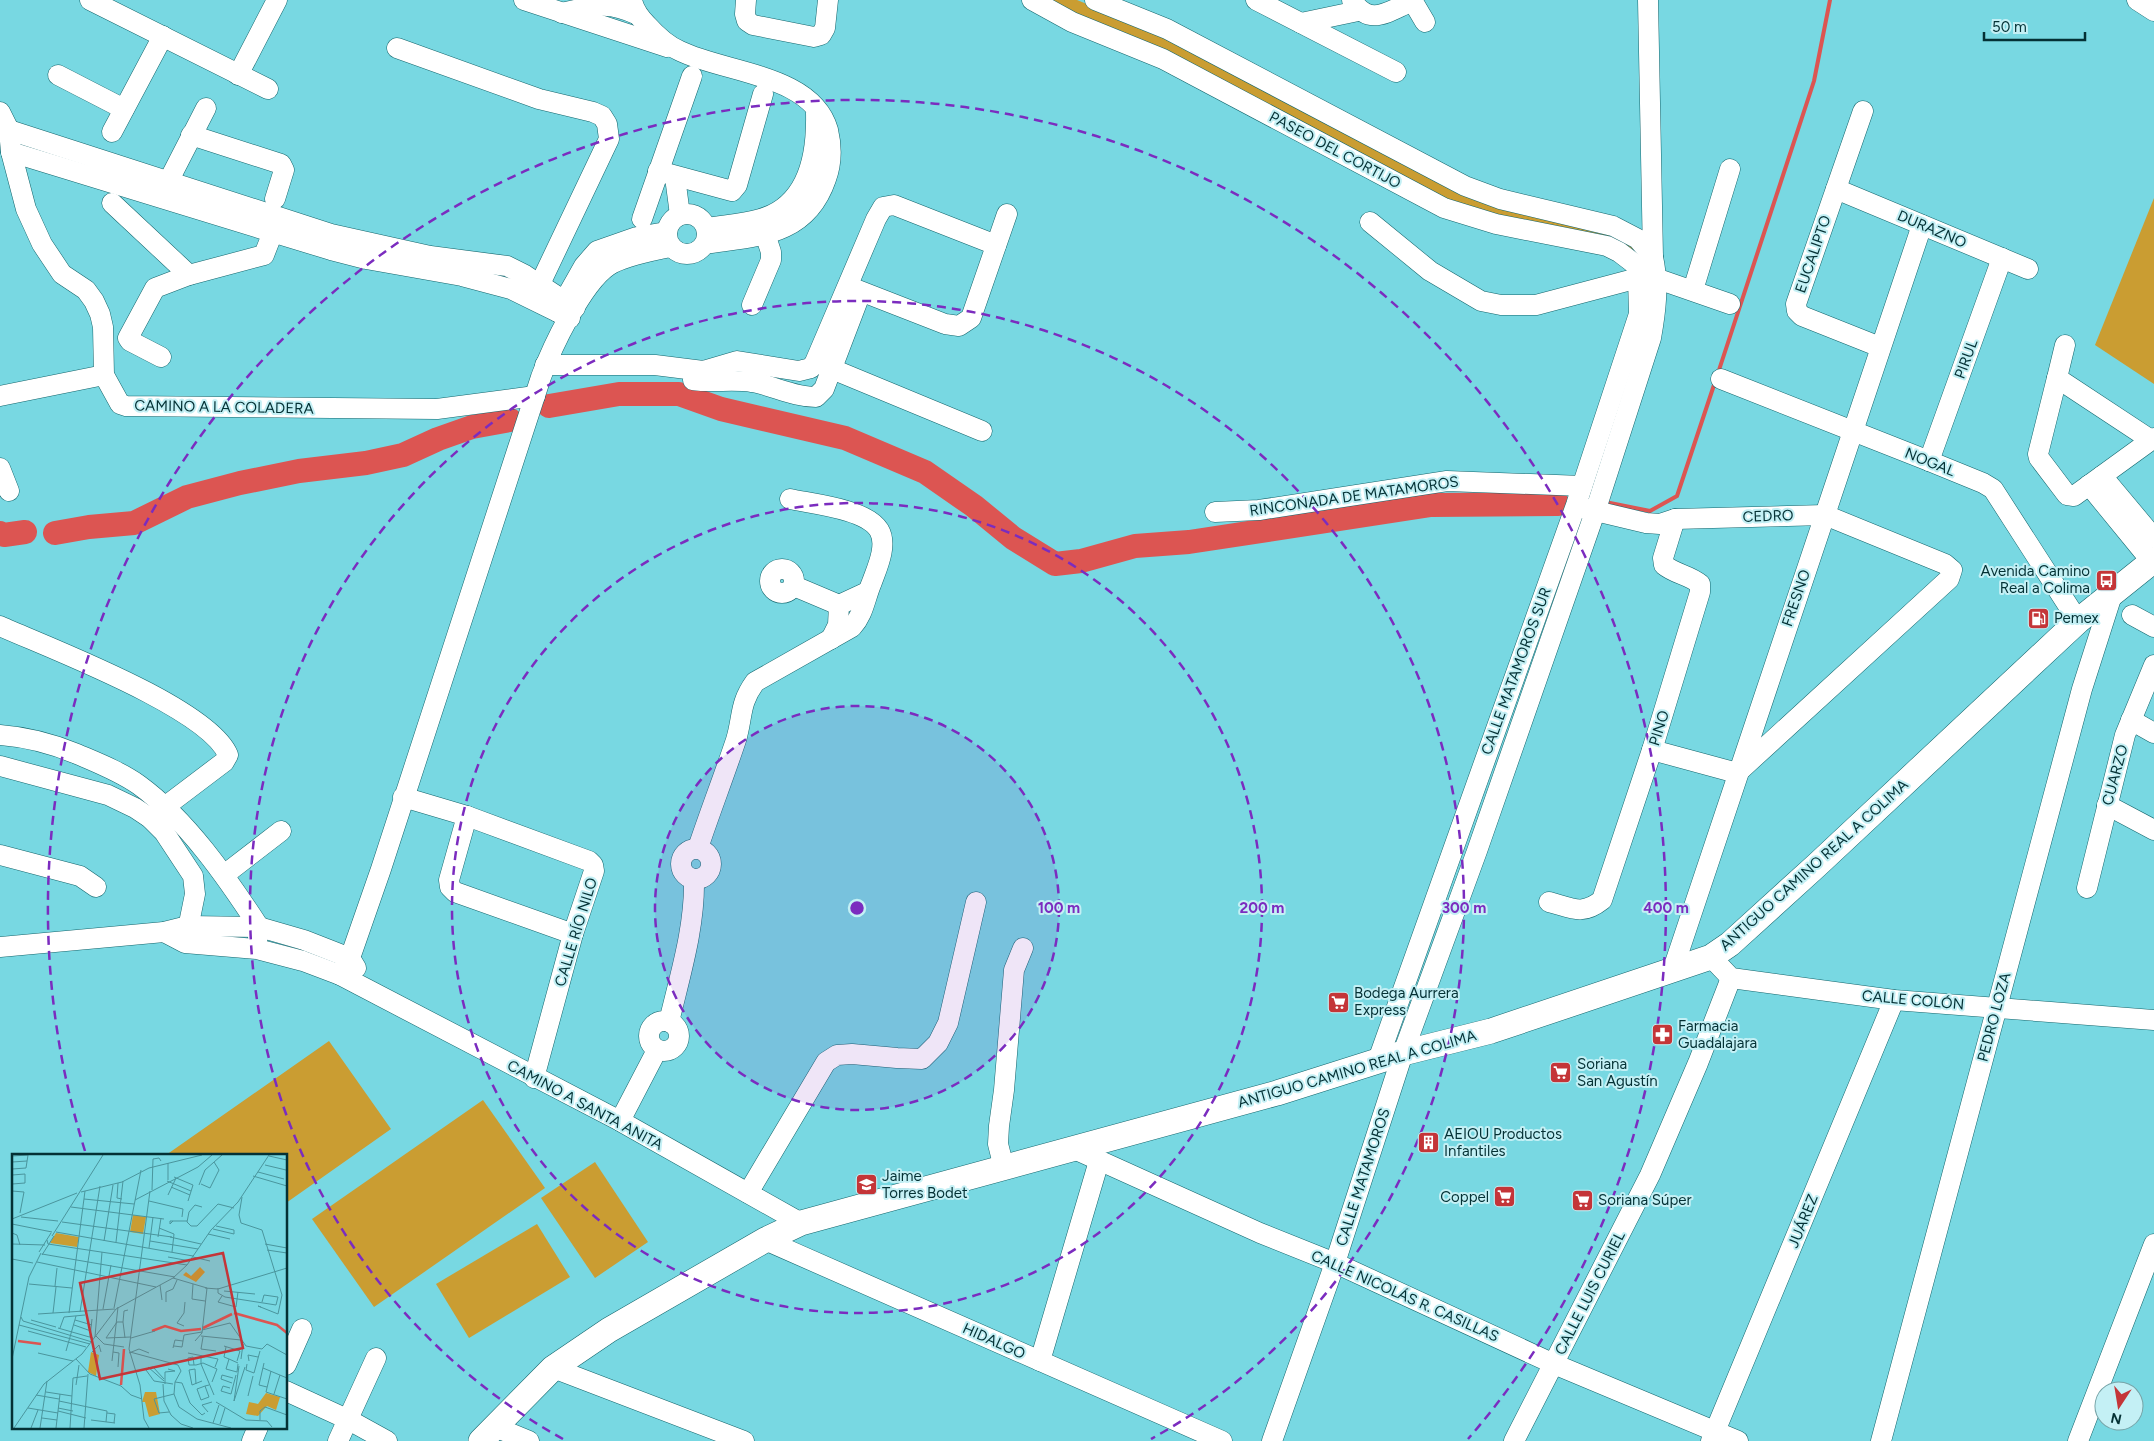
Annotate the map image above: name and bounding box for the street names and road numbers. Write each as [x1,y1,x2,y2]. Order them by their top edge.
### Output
street label: PASEO DEL CORTIJO [1266,108,1404,192]
street label: DURAZNO [1895,206,1969,252]
street label: EUCALIPTO [1791,213,1835,295]
street label: PIRUL [1951,337,1981,381]
street label: CAMINO A LA COLADERA [134,396,314,418]
street label: NOGAL [1902,444,1958,480]
street label: RINCONADA DE MATAMOROS [1248,472,1460,520]
street label: CEDRO [1742,506,1794,526]
street label: FRESNO [1778,567,1814,629]
street label: CALLE MATAMOROS SUR [1477,585,1555,757]
street label: PINO [1645,708,1673,748]
street label: CUARZO [2098,743,2132,807]
street label: ANTIGUO CAMINO REAL A COLIMA [1716,776,1912,954]
street label: CALLE RÍO NILO [551,875,601,989]
street label: PEDRO LOZA [1973,970,2015,1064]
street label: CALLE COLÓN [1861,987,1965,1013]
street label: ANTIGUO CAMINO REAL A COLIMA [1236,1026,1478,1112]
street label: CAMINO A SANTA ANITA [504,1056,666,1154]
street label: CALLE MATAMOROS [1332,1106,1394,1248]
street label: JUÁREZ [1784,1191,1822,1251]
street label: CALLE LUIS CURIEL [1551,1228,1629,1358]
street label: CALLE NICOLÁS R. CASILLAS [1308,1246,1502,1346]
street label: HIDALGO [960,1319,1028,1363]

